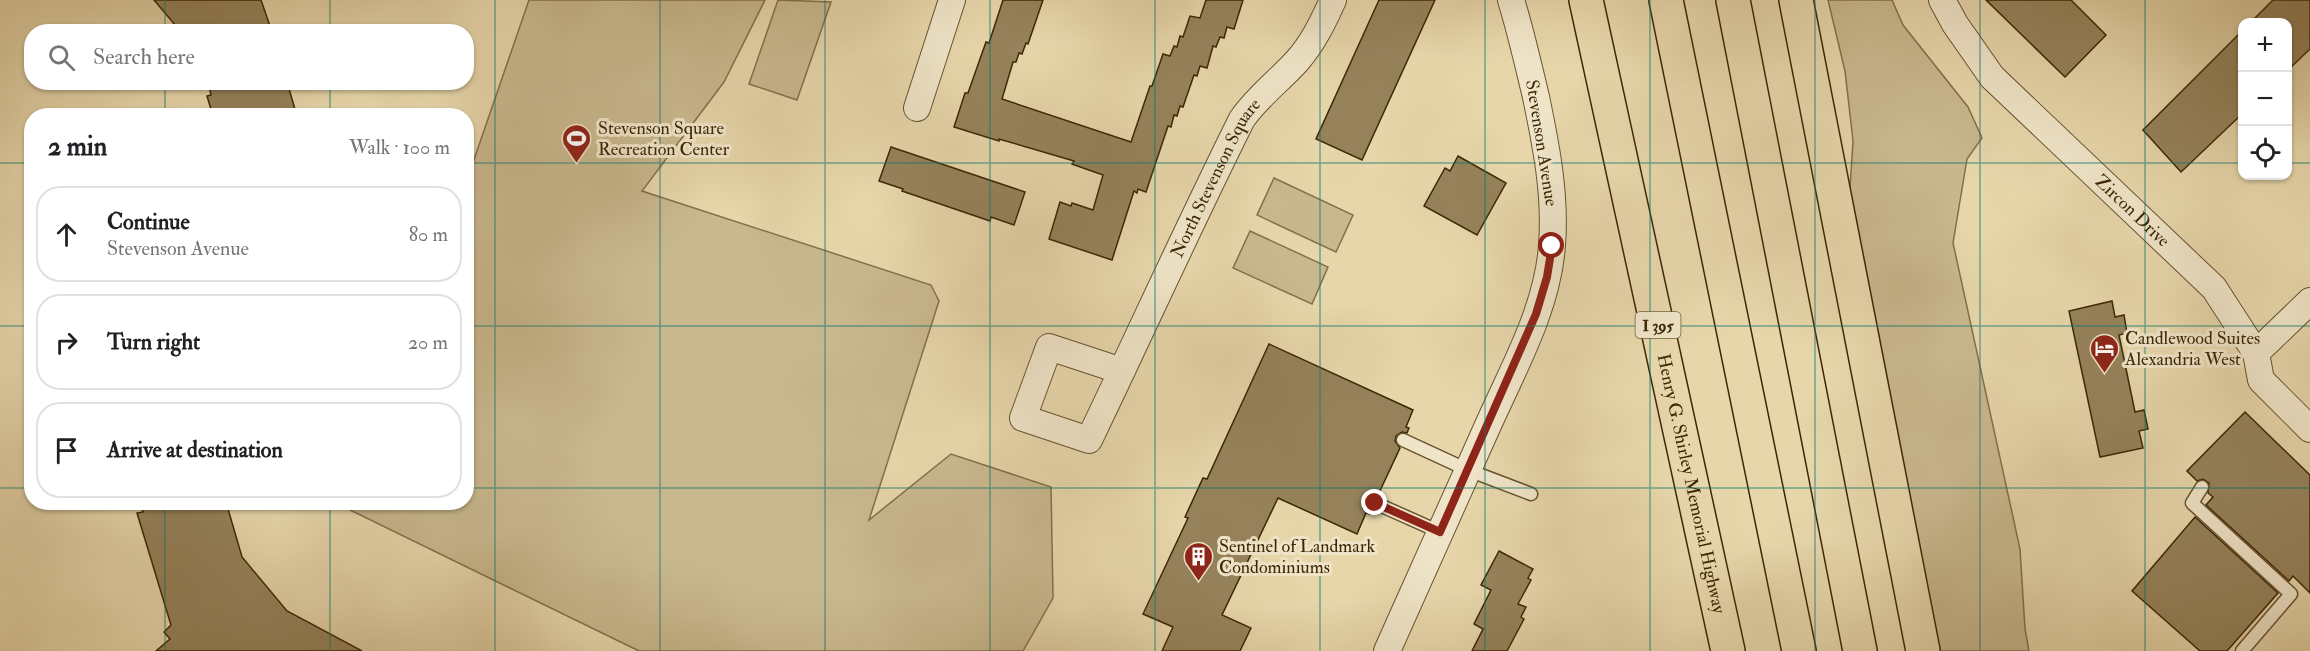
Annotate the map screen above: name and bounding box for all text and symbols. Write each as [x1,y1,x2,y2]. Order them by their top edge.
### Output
map controls [2238,18,2292,180]
button: + [2238,18,2292,72]
search box [24,24,474,90]
icon: search [45,41,78,74]
text: Search here [93,43,195,71]
button: − [2238,72,2292,126]
street label: Stevenson Avenue [1520,78,1563,208]
street label: North Stevenson Square [1166,93,1266,262]
place label: Stevenson Square Recreation Center [598,117,730,161]
sports icon: Stevenson Square Recreation Center [561,122,593,164]
button: locate [2238,126,2292,180]
text: 2 min [48,131,107,163]
text: Walk · 100 m [349,135,450,160]
street label: Zircon Drive [2090,170,2175,252]
text: Continue [107,208,190,236]
icon: ahead [50,218,83,251]
text: 80 m [409,222,448,247]
route start [1538,232,1564,258]
text: Stevenson Avenue [107,236,249,261]
road number: I 395 [1636,312,1680,338]
icon: right [50,326,83,359]
place label: Candlewood Suites Alexandria West [2124,327,2260,371]
text: Turn right [107,328,200,356]
text: 20 m [408,330,448,355]
hotel icon: Candlewood Suites Alexandria West [2088,332,2120,374]
street label: Henry G. Shirley Memorial Highway [1652,352,1731,617]
icon: arrive [50,434,83,467]
text: Arrive at destination [107,436,283,464]
route end [1361,489,1387,515]
place label: Sentinel of Landmark Condominiums [1219,535,1375,579]
building icon: Sentinel of Landmark Condominiums [1182,540,1214,582]

